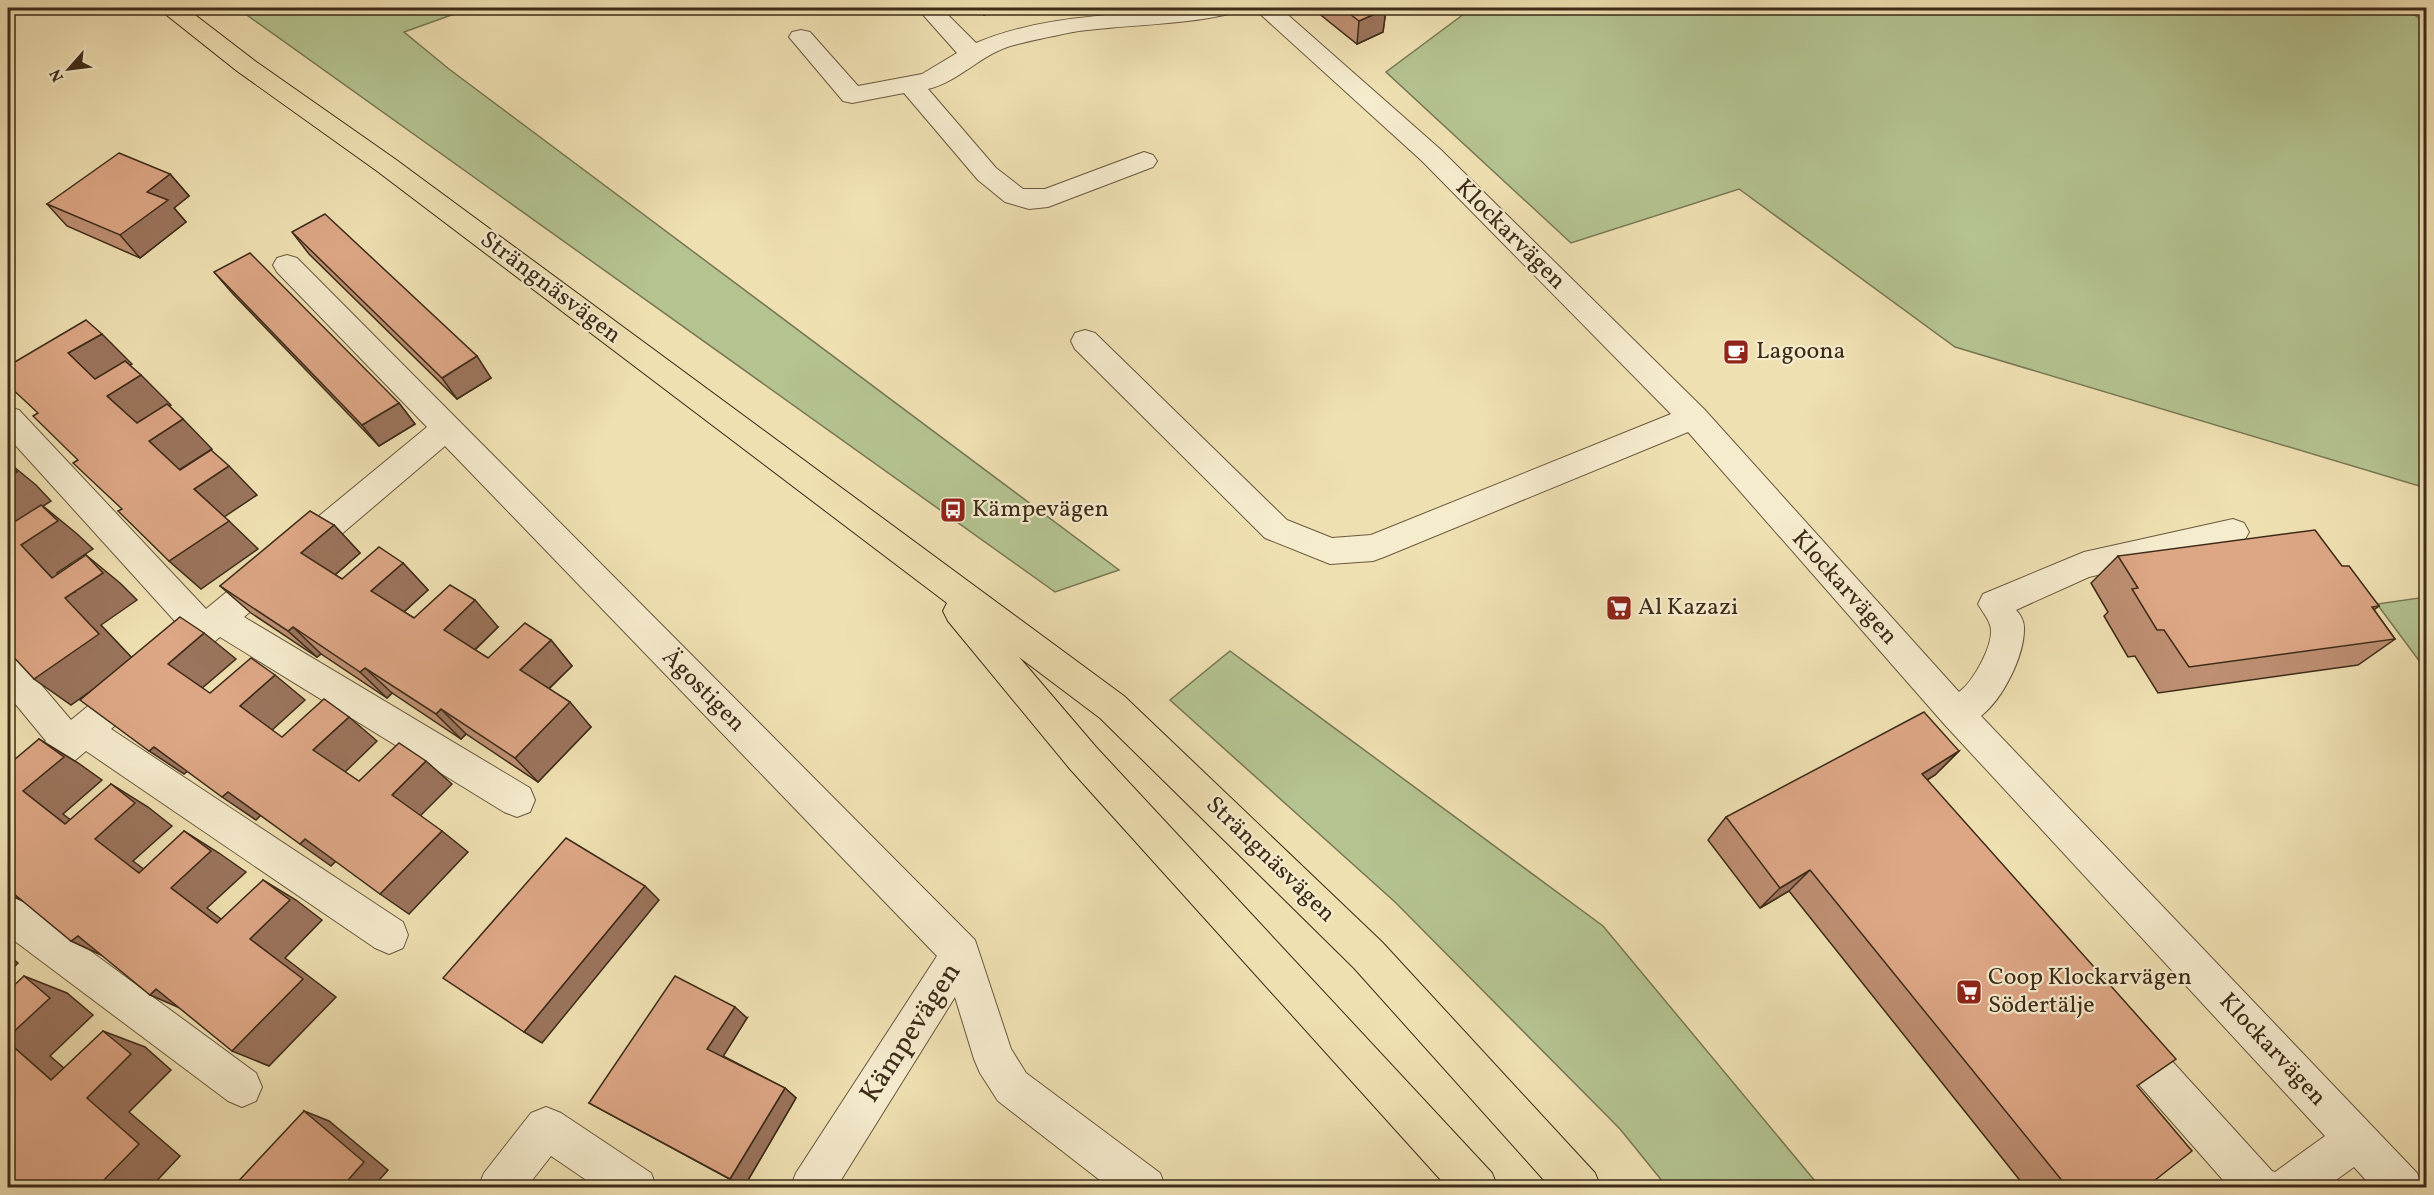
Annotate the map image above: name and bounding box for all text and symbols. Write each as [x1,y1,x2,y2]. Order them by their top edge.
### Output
north arrow [39,39,99,99]
text: N [45,64,70,85]
street label: Klockarvägen [1447,172,1573,298]
street label: Strängnäsvägen [472,224,628,352]
place label: Lagoona [1756,335,1845,369]
cafe icon: Lagoona [1721,337,1751,367]
place label: Kämpevägen [972,493,1109,527]
bus stop icon: Kämpevägen [938,495,968,525]
street label: Klockarvägen [1783,523,1905,653]
place label: Al Kazazi [1638,591,1738,625]
supermarket icon: Al Kazazi [1604,593,1634,623]
street label: Ägostigen [654,642,752,740]
street label: Strängnäsvägen [1197,789,1343,931]
street label: Kämpevägen [851,955,971,1111]
place label: Coop Klockarvägen Södertälje [1988,961,2192,1023]
supermarket icon: Coop Klockarvägen Södertälje [1954,977,1984,1007]
street label: Klockarvägen [2210,986,2334,1114]

